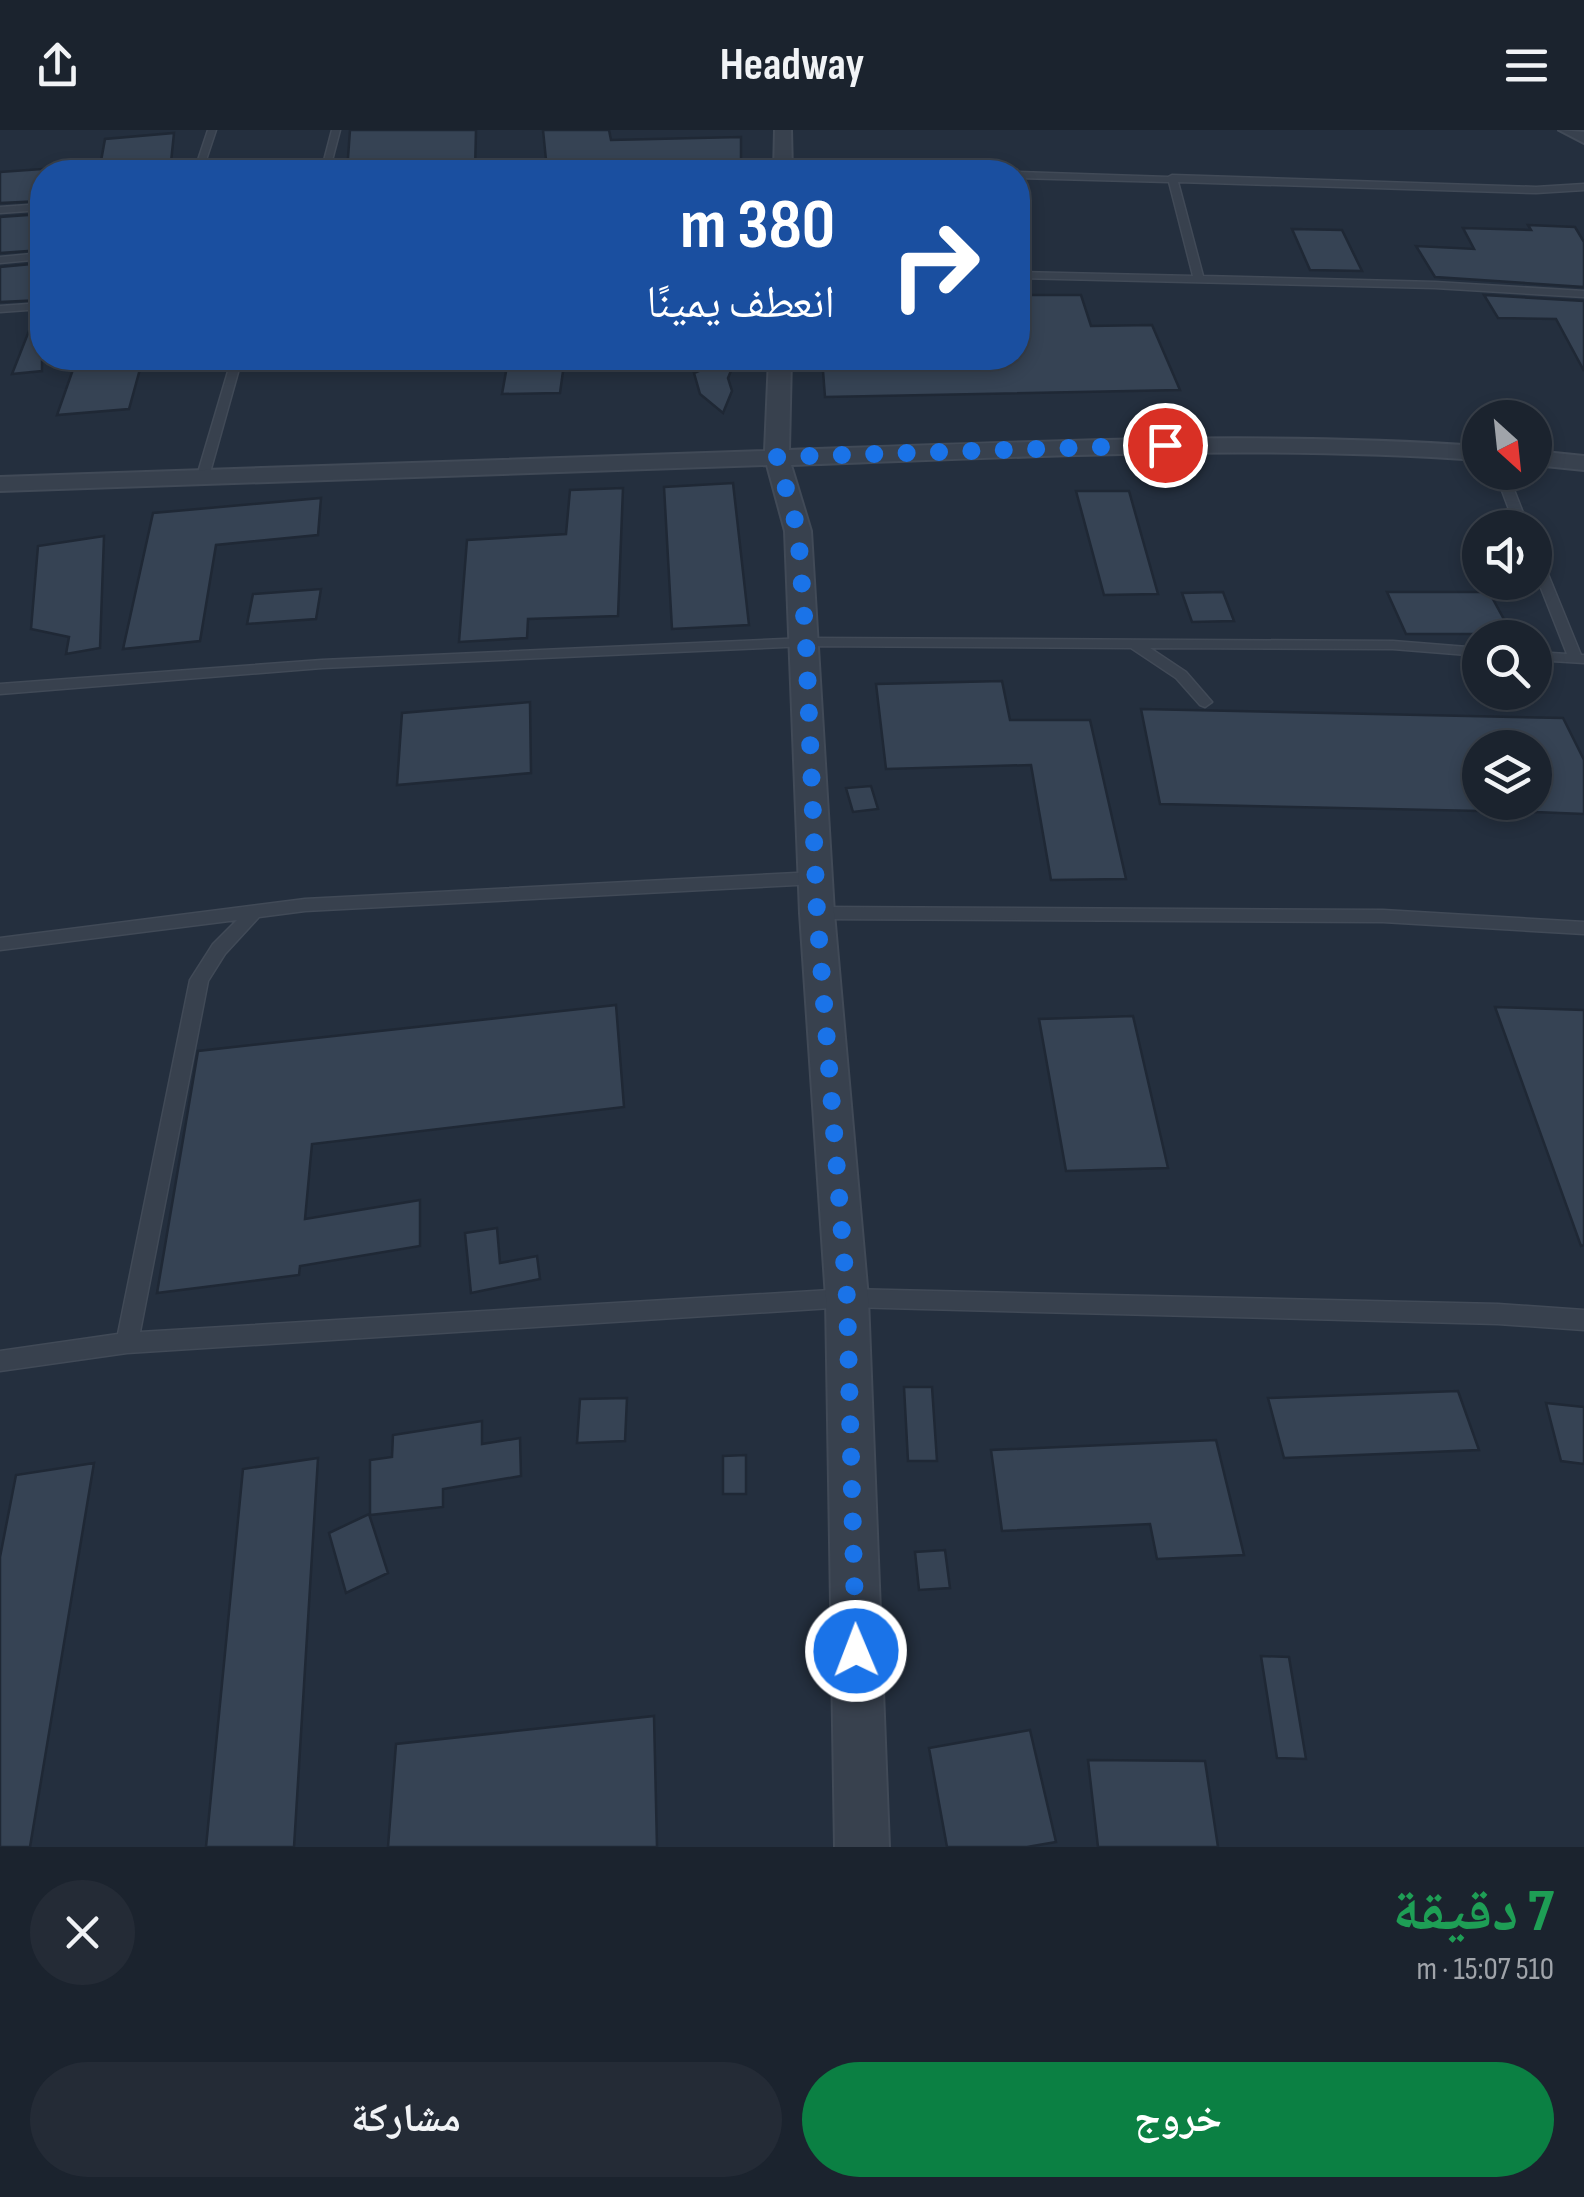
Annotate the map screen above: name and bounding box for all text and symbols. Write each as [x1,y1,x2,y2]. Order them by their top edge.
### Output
icon: share [30,38,85,93]
text: Headway [720,38,864,93]
icon: menu [1499,38,1554,93]
text: 380 m [680,184,835,268]
icon: right [870,200,1000,330]
text: انعطف يمينًا [646,276,835,331]
north arrow [1462,400,1552,490]
map controls [1462,400,1552,820]
pin [1123,403,1208,488]
icon: arrive [1138,418,1193,473]
button: sound [1462,510,1552,600]
button: search [1462,620,1552,710]
button: layers [1462,730,1552,820]
position arrow [804,1599,908,1703]
text: 7 دقيقة [1392,1876,1554,1948]
button: close [30,1880,135,1985]
text: 510 m · 15:07 [1416,1950,1554,1989]
button: مشاركة [30,2062,782,2177]
button: خروج [802,2062,1554,2177]

